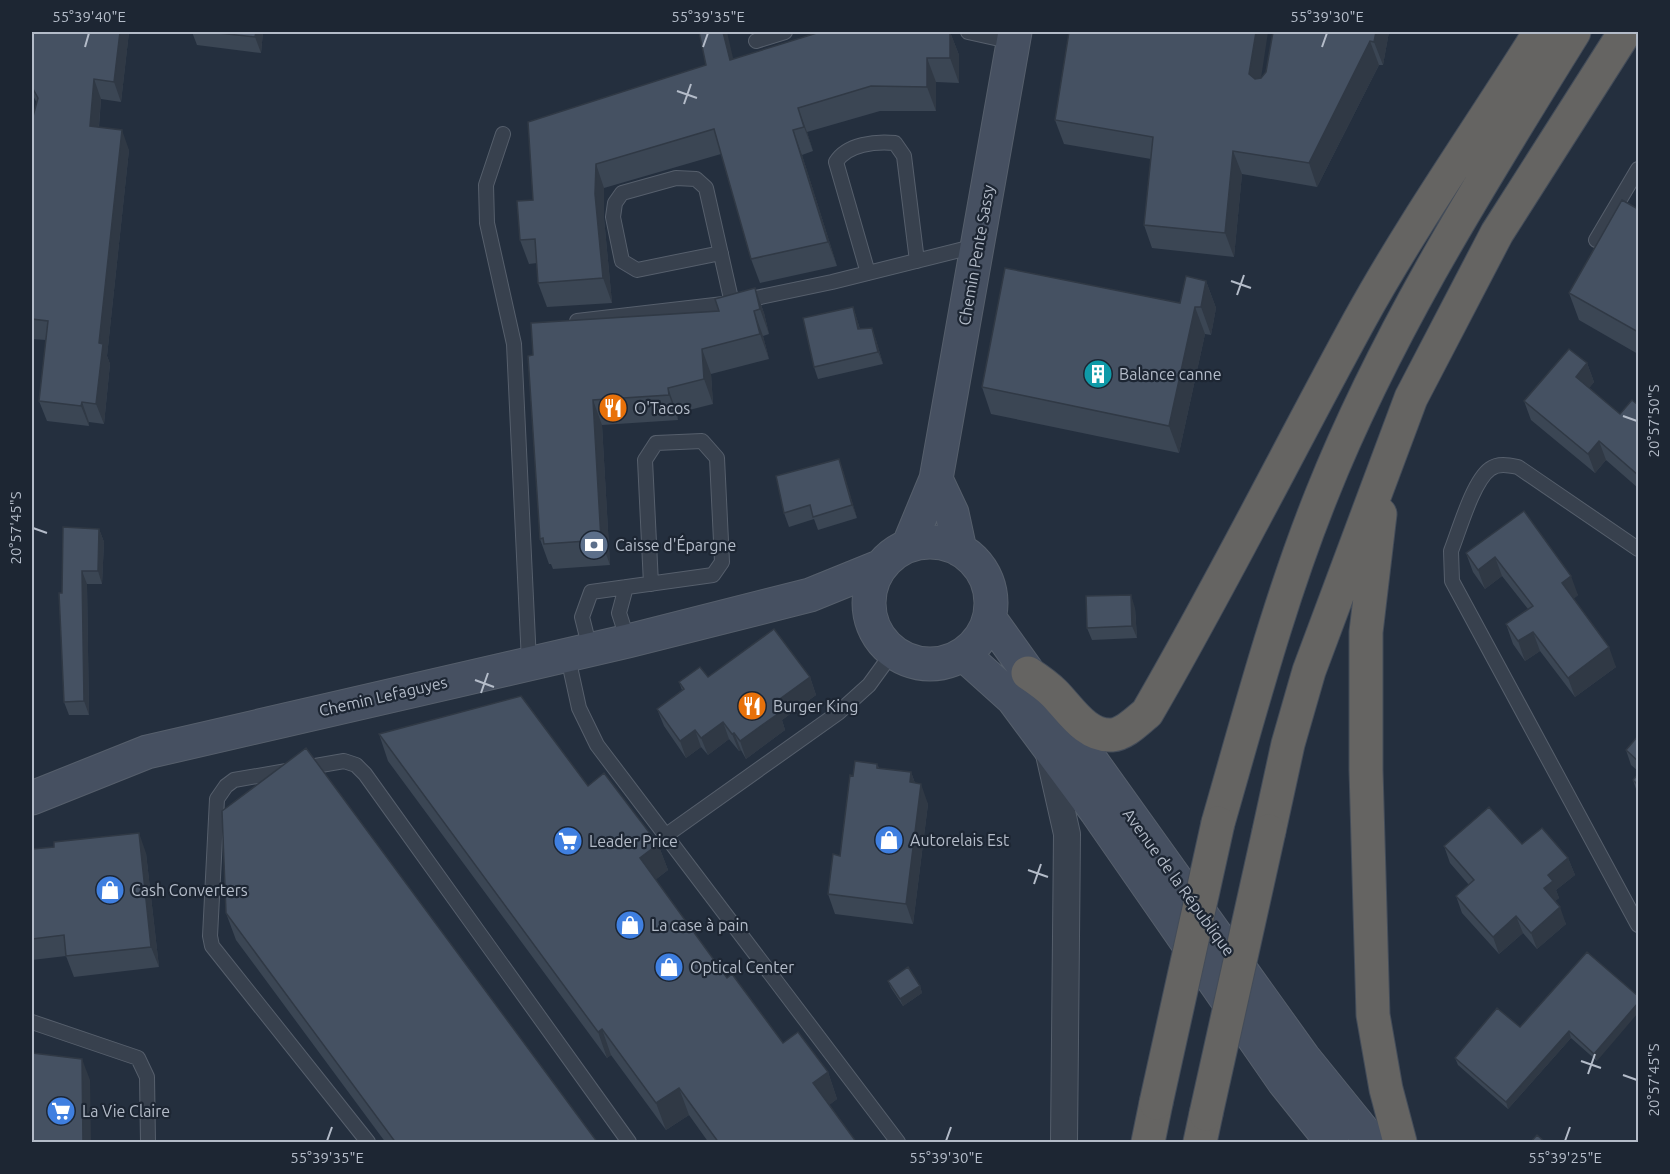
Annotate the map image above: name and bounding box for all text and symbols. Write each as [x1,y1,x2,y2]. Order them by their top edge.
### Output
text: 55°39'40"E [52,8,126,25]
text: 55°39'35"E [671,8,745,25]
text: 55°39'30"E [1290,8,1364,25]
street label: Chemin Pente Sassy [955,183,997,327]
building icon: Balance canne [1082,358,1114,390]
place label: Balance canne [1119,365,1222,383]
text: 20°57'50"S [1645,384,1662,458]
restaurant icon: O'Tacos [597,392,629,424]
place label: O'Tacos [634,399,690,417]
text: 20°57'45"S [7,491,24,565]
bank icon: Caisse d'Épargne [578,529,610,561]
place label: Caisse d'Épargne [615,534,736,554]
street label: Chemin Lefaguyes [317,672,449,720]
restaurant icon: Burger King [736,690,768,722]
place label: Burger King [773,697,858,715]
street label: Avenue de la République [1120,805,1238,959]
shop icon: Autorelais Est [873,824,905,856]
supermarket icon: Leader Price [552,825,584,857]
place label: Autorelais Est [910,831,1010,849]
place label: Leader Price [589,832,678,850]
shop icon: Cash Converters [94,874,126,906]
place label: Cash Converters [131,881,248,899]
shop icon: La case à pain [614,909,646,941]
place label: La case à pain [651,916,749,934]
shop icon: Optical Center [653,951,685,983]
place label: Optical Center [690,958,794,976]
text: 20°57'45"S [1645,1043,1662,1117]
supermarket icon: La Vie Claire [45,1095,77,1127]
place label: La Vie Claire [82,1102,170,1120]
text: 55°39'35"E [290,1149,364,1166]
text: 55°39'30"E [909,1149,983,1166]
text: 55°39'25"E [1528,1149,1602,1166]

